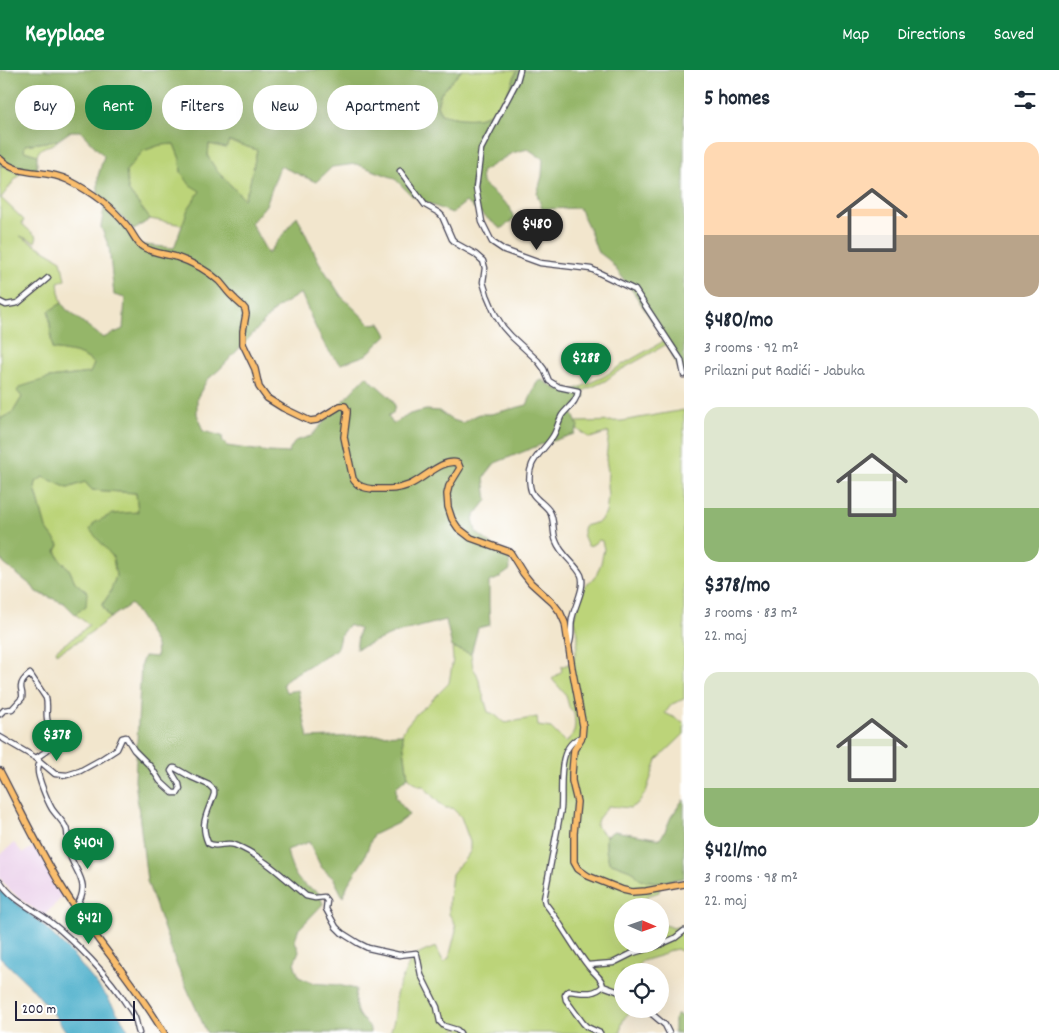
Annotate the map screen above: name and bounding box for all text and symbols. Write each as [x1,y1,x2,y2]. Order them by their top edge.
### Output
text: Keyplace [25,18,105,52]
text: Map [842,23,869,48]
text: Directions [897,23,966,48]
text: Saved [994,23,1034,48]
chip: Buy [15,85,75,130]
chip: Rent [85,85,152,130]
chip: Filters [162,85,243,130]
chip: New [253,85,317,130]
chip: Apartment [327,85,438,130]
text: 5 homes [704,85,770,115]
icon: filters [1011,86,1039,114]
icon: home [827,175,917,265]
pin: $480 [507,208,567,251]
text: $480 [522,213,552,236]
text: $480/mo [704,307,773,337]
text: 3 rooms · 92 m² [704,337,798,360]
pin: $288 [556,342,616,385]
text: $288 [572,347,600,370]
text: Prilazni put Radići - Jabuka [704,360,864,383]
icon: home [827,440,917,530]
text: $378/mo [704,572,770,602]
text: 3 rooms · 83 m² [704,602,798,625]
text: 22. maj [704,625,747,648]
icon: home [827,705,917,795]
pin: $378 [27,720,87,762]
text: $378 [43,724,71,747]
pin: $404 [58,828,118,870]
text: $404 [73,832,103,855]
text: $421/mo [704,837,767,867]
text: 3 rooms · 98 m² [704,867,798,890]
text: 22. maj [704,890,747,913]
north arrow [614,898,669,952]
map controls [614,898,669,1018]
pin: $421 [59,902,119,945]
text: $421 [76,907,102,930]
button: locate [614,963,669,1018]
scale bar [15,998,135,1021]
text: 200 m [22,1000,56,1020]

